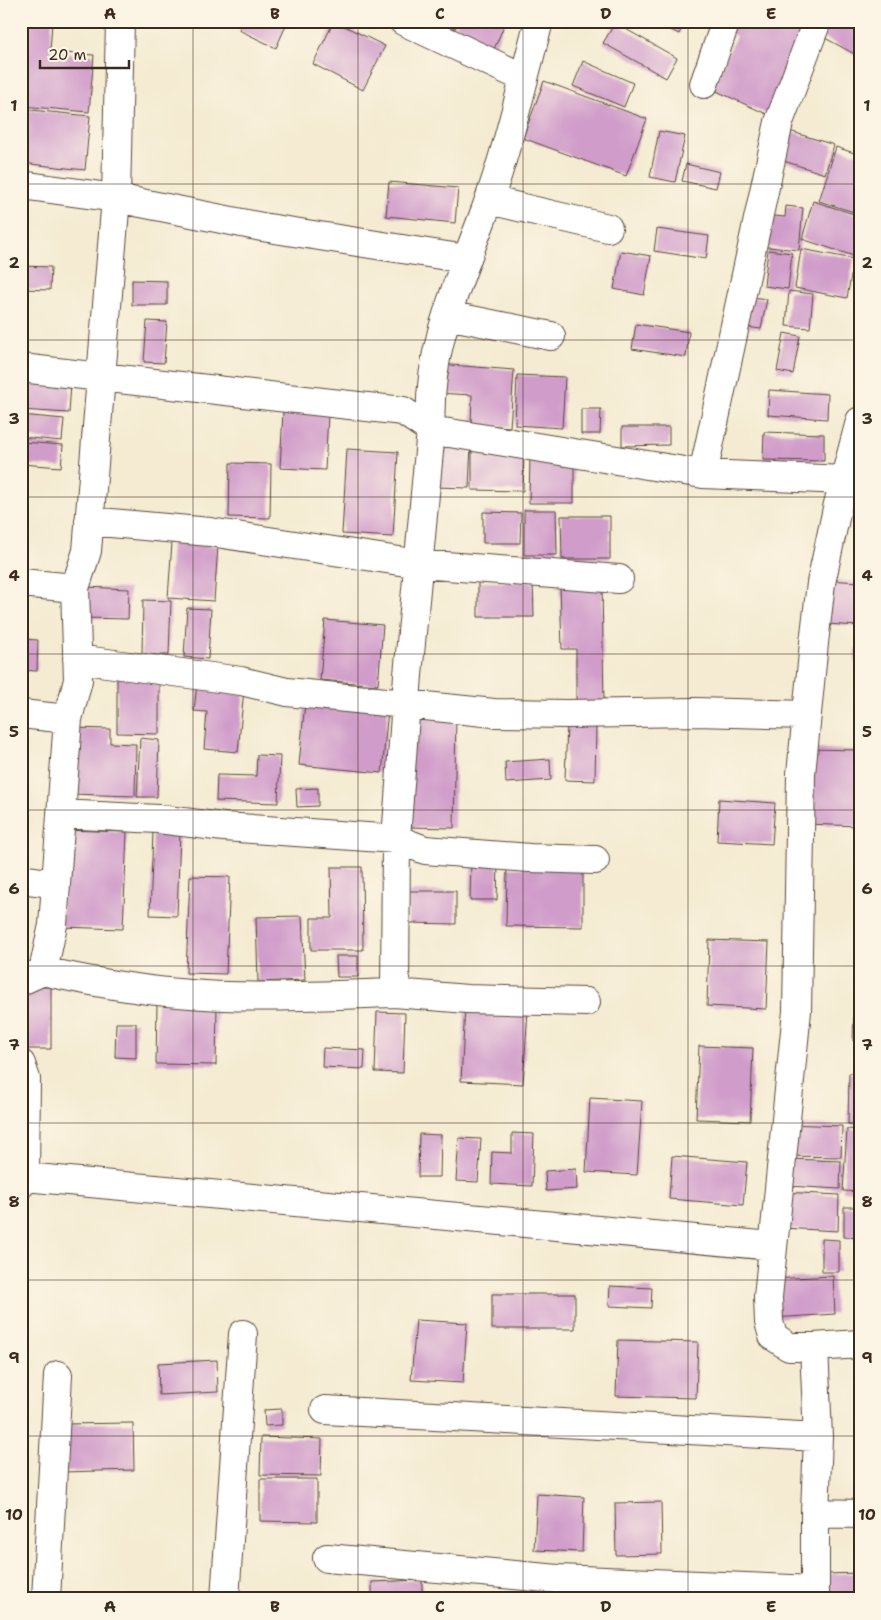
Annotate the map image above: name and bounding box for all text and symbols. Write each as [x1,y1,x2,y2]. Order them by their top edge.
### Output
text: A [104,3,116,24]
text: B [270,3,280,24]
text: C [435,3,445,24]
text: D [600,3,612,24]
text: E [766,3,776,24]
scale bar [40,38,129,70]
text: 20 m [48,45,87,65]
text: 1 [10,95,18,116]
text: 1 [863,95,871,116]
text: 2 [8,252,20,273]
text: 2 [861,252,873,273]
text: 3 [8,408,20,429]
text: 3 [861,408,873,429]
text: 4 [8,565,20,586]
text: 4 [861,565,873,586]
text: 5 [9,721,19,742]
text: 5 [862,721,872,742]
text: 6 [8,878,20,899]
text: 6 [861,878,873,899]
text: 7 [8,1034,20,1055]
text: 7 [861,1034,873,1055]
text: 8 [8,1191,20,1212]
text: 8 [861,1191,873,1212]
text: 9 [8,1347,20,1368]
text: 9 [861,1347,873,1368]
text: 10 [5,1504,23,1525]
text: 10 [858,1504,876,1525]
text: A [104,1596,116,1617]
text: B [270,1596,280,1617]
text: C [435,1596,445,1617]
text: D [600,1596,612,1617]
text: E [766,1596,776,1617]

